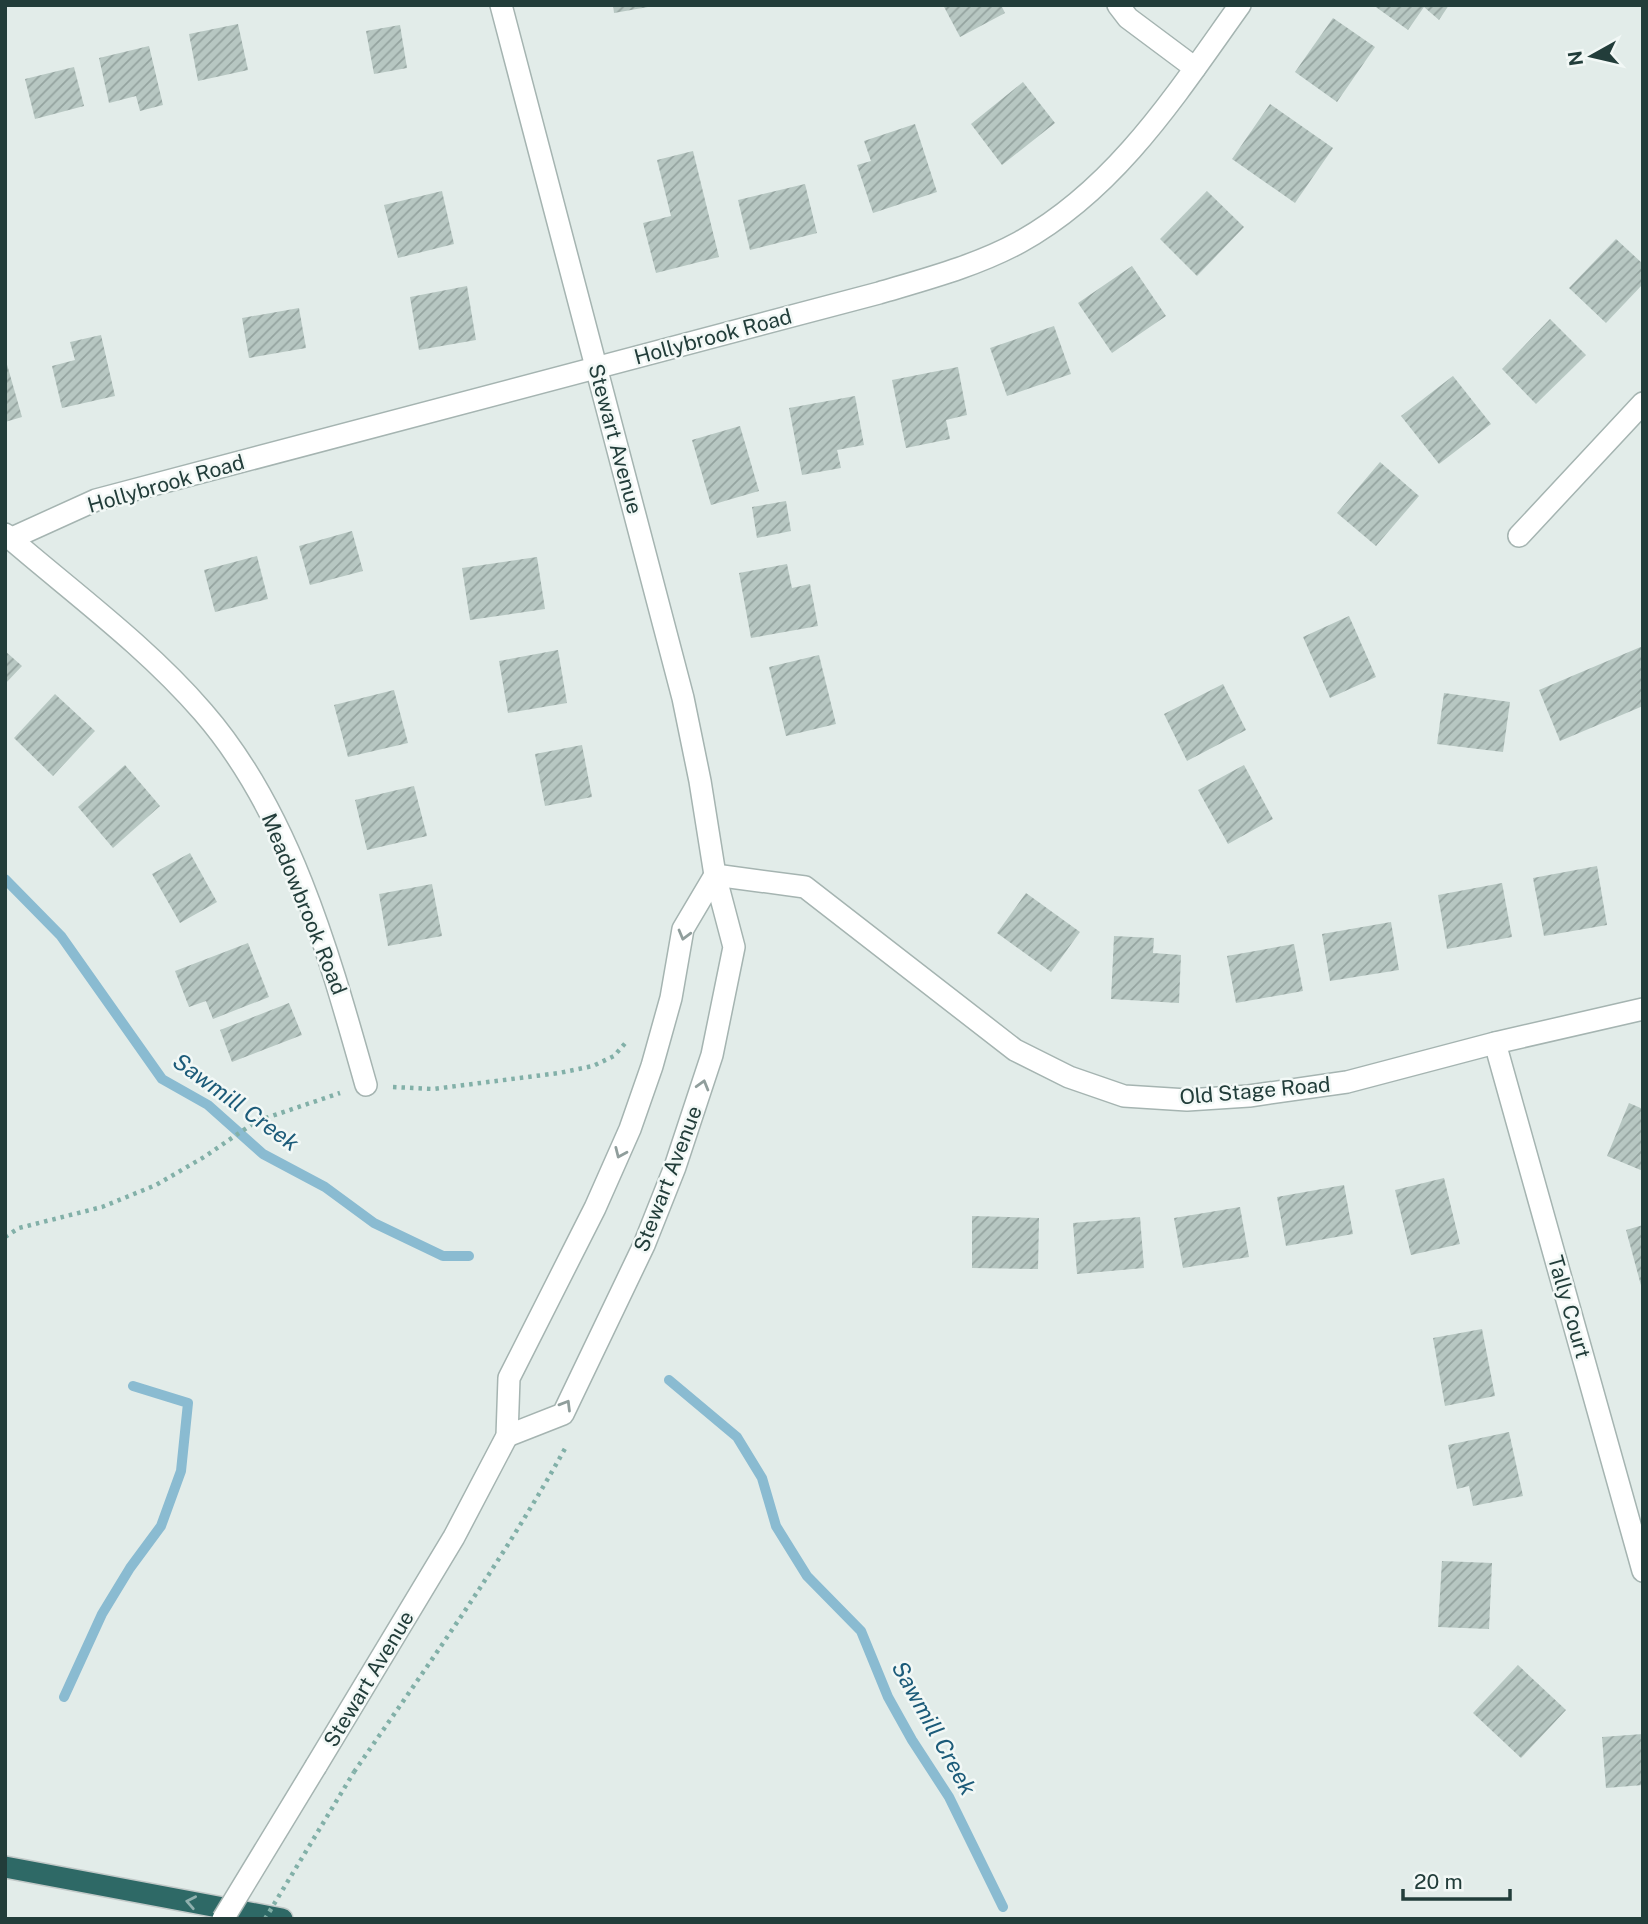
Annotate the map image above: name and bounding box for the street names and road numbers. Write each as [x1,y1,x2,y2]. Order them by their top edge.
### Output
street label: Hollybrook Road [631,303,794,370]
street label: Stewart Avenue [583,361,648,517]
street label: Hollybrook Road [85,449,247,518]
street label: Meadowbrook Road [257,809,352,998]
street label: Old Stage Road [1178,1071,1331,1110]
street label: Stewart Avenue [628,1102,707,1255]
street label: Tally Court [1543,1253,1596,1361]
street label: Stewart Avenue [318,1606,419,1751]

